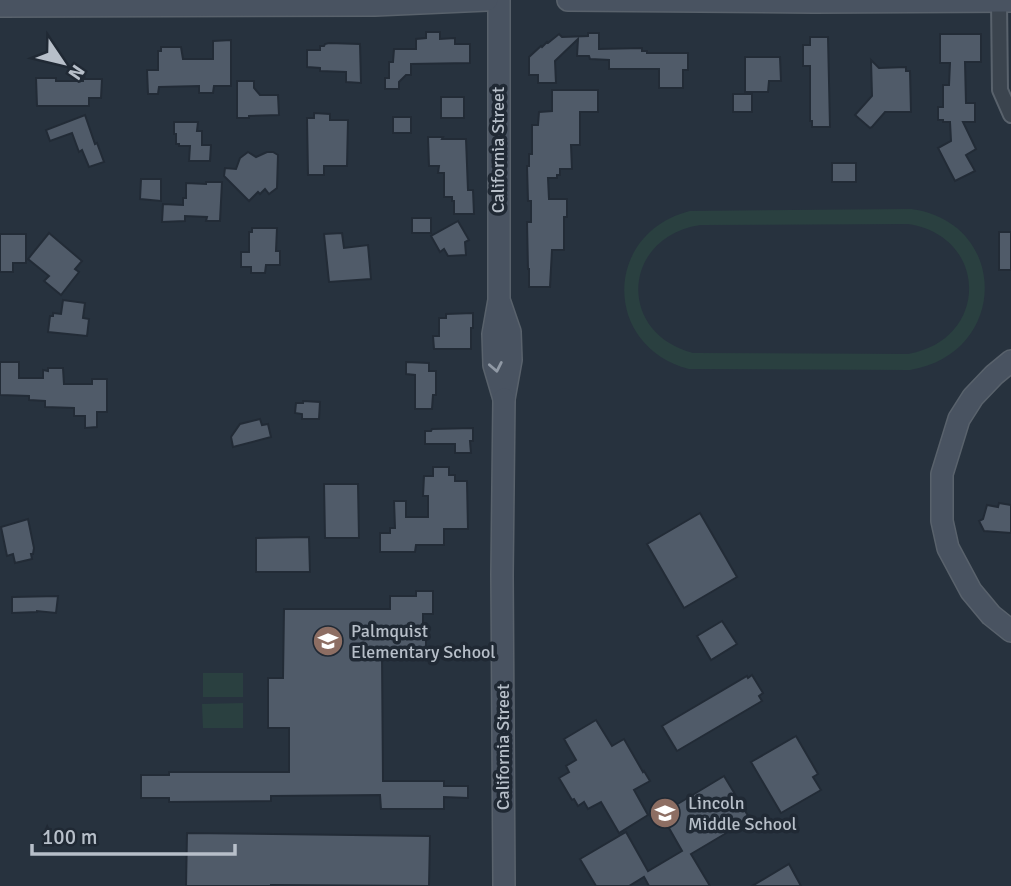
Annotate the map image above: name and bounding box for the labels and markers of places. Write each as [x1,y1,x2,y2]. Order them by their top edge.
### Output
place label: Palmquist Elementary School [351,620,496,663]
school or university icon: Palmquist Elementary School [311,624,345,658]
place label: Lincoln Middle School [688,792,797,835]
school or university icon: Lincoln Middle School [648,796,682,830]

